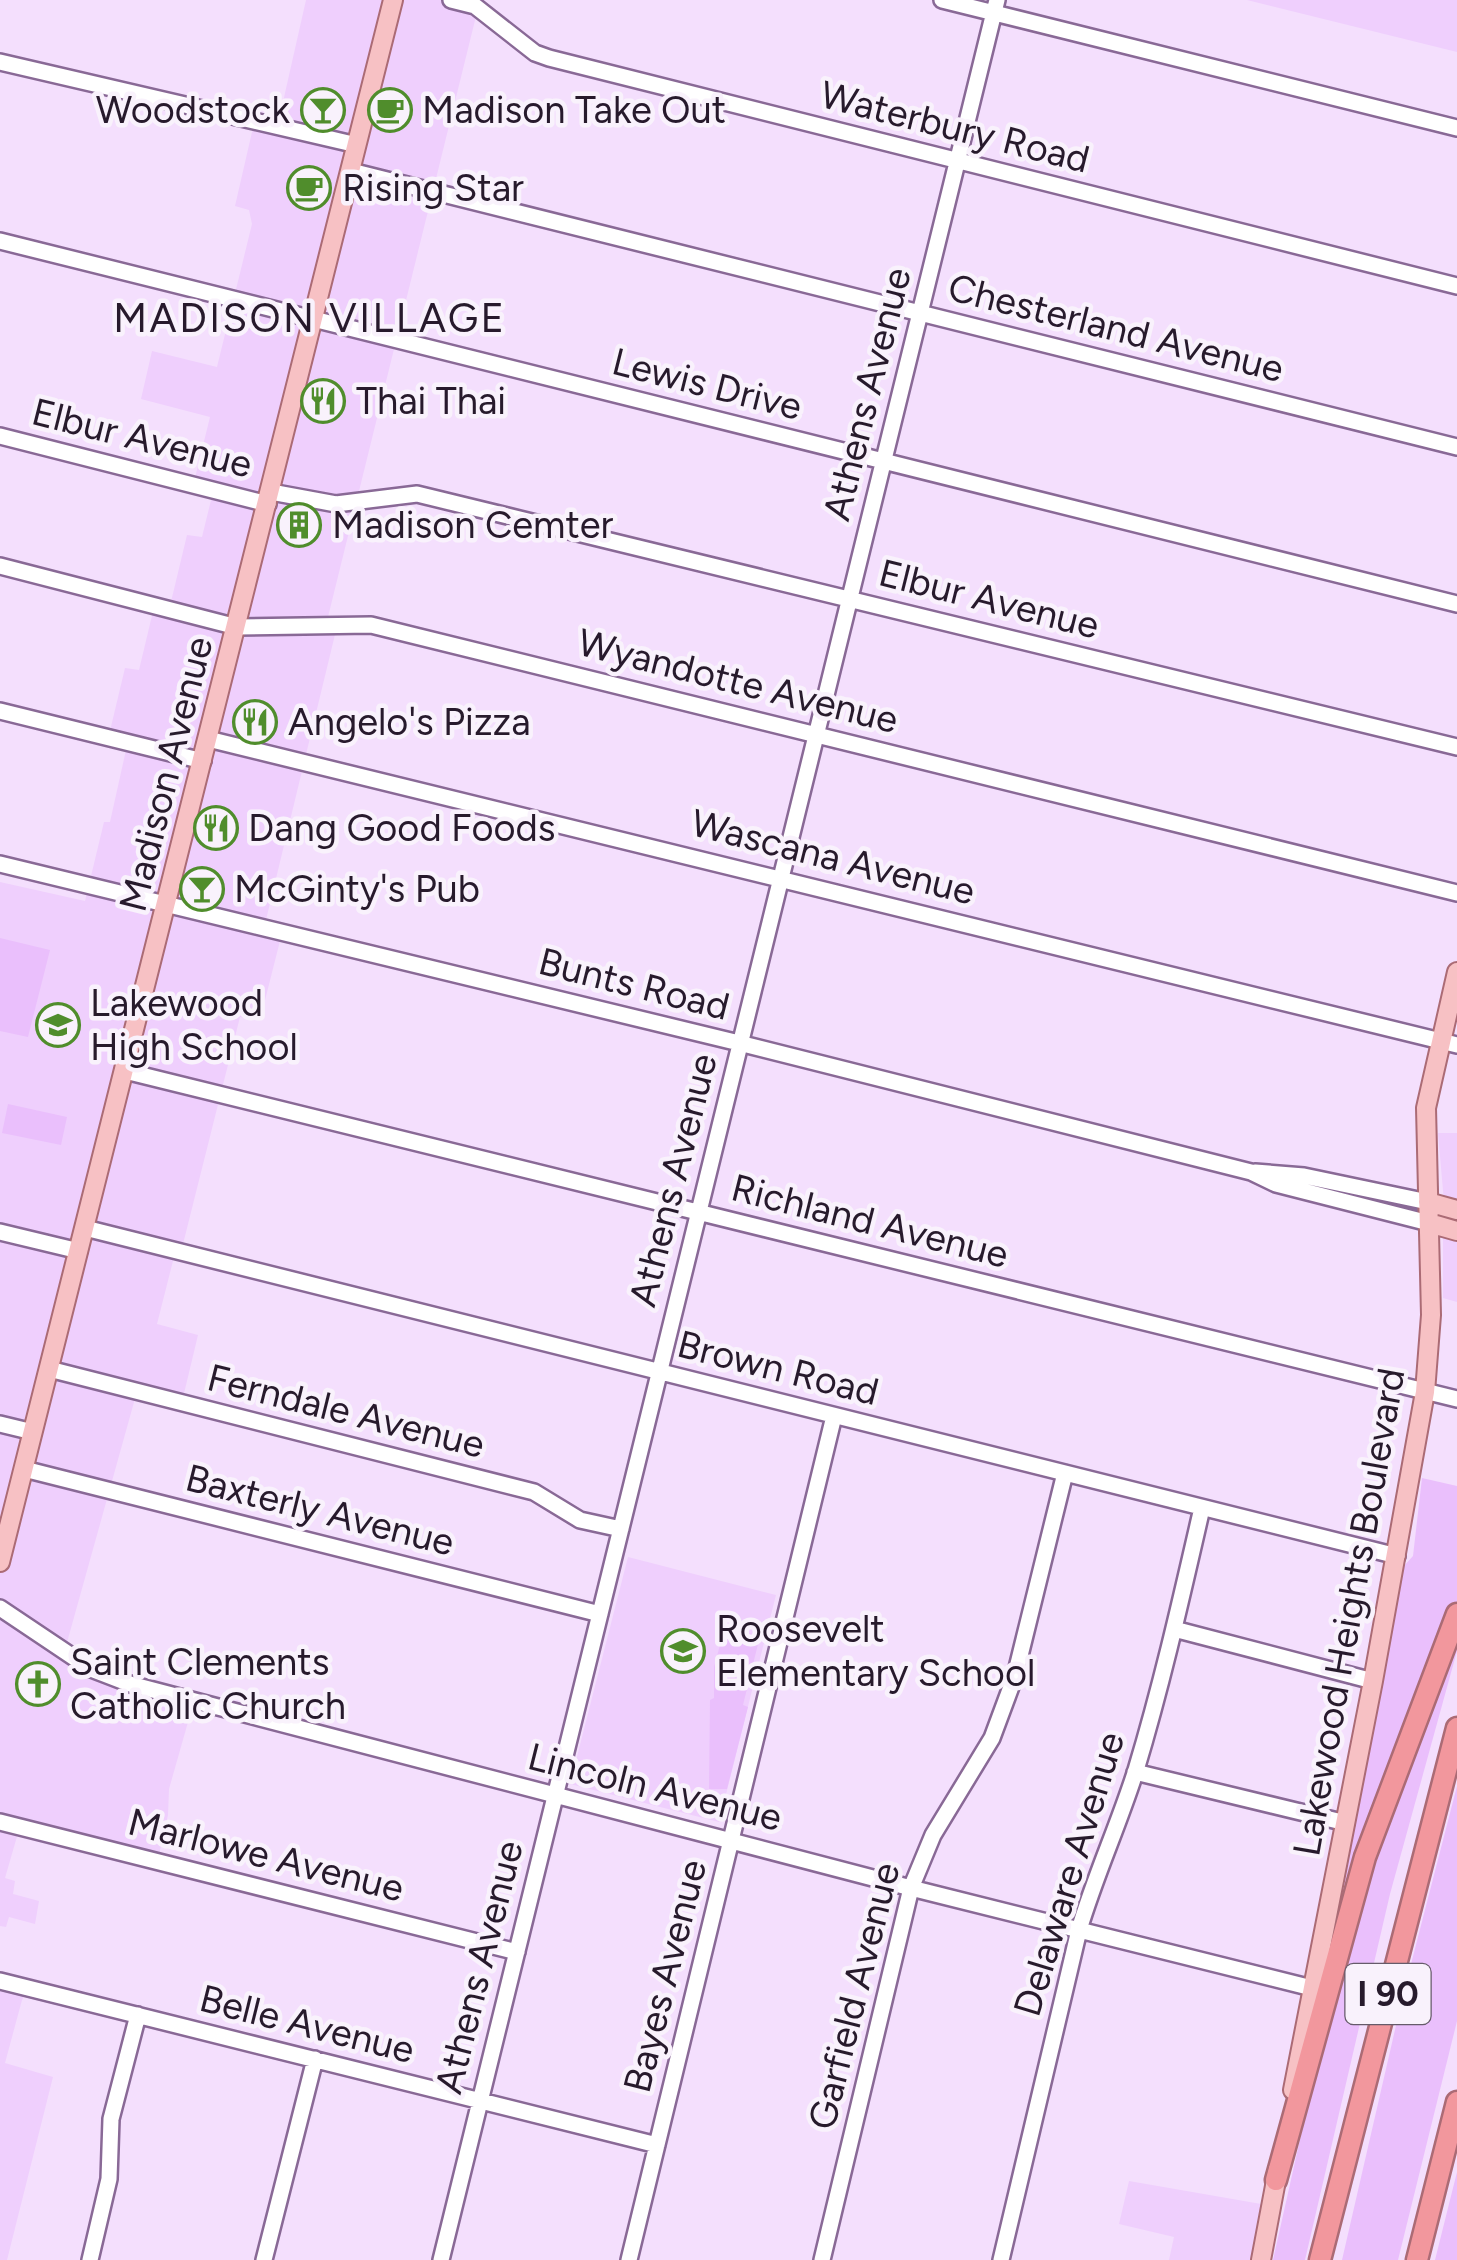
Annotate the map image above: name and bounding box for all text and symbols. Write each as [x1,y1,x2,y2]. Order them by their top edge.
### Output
street label: Waterbury Road [816,71,1094,183]
place label: Woodstock [96,87,291,133]
bar icon: Woodstock [300,87,346,133]
cafe icon: Madison Take Out [367,87,413,133]
place label: Madison Take Out [422,87,726,133]
cafe icon: Rising Star [286,165,332,211]
place label: Rising Star [342,165,524,211]
street label: Athens Avenue [813,263,921,525]
street label: Chesterland Avenue [944,264,1288,392]
district label: MADISON VILLAGE [113,294,507,342]
street label: Lewis Drive [608,338,806,430]
restaurant icon: Thai Thai [300,378,346,424]
place label: Thai Thai [356,378,506,424]
street label: Elbur Avenue [27,388,257,488]
building icon: Madison Cemter [276,502,322,548]
place label: Madison Cemter [332,502,613,548]
street label: Elbur Avenue [874,549,1104,649]
street label: Wyandotte Avenue [573,619,903,743]
street label: Madison Avenue [110,632,222,916]
restaurant icon: Angelo's Pizza [232,699,278,745]
place label: Angelo's Pizza [288,699,531,745]
street label: Wascana Avenue [687,800,979,914]
restaurant icon: Dang Good Foods [193,805,239,851]
place label: Dang Good Foods [248,805,556,851]
bar icon: McGinty's Pub [179,866,225,912]
place label: McGinty's Pub [234,866,480,912]
street label: Bunts Road [534,938,734,1030]
place label: Lakewood High School [90,980,298,1070]
school or university icon: Lakewood High School [35,1002,81,1048]
street label: Athens Avenue [619,1049,727,1311]
street label: Richland Avenue [727,1164,1013,1278]
street label: Brown Road [673,1321,883,1415]
street label: Ferndale Avenue [203,1354,489,1468]
street label: Lakewood Heights Boulevard [1283,1365,1415,1859]
street label: Baxterly Avenue [181,1454,459,1566]
place label: Roosevelt Elementary School [716,1606,1035,1696]
school or university icon: Roosevelt Elementary School [660,1628,706,1674]
place label: Saint Clements Catholic Church [70,1639,346,1729]
church icon: Saint Clements Catholic Church [15,1661,61,1707]
street label: Delaware Avenue [1004,1726,1134,2022]
street label: Lincoln Avenue [523,1733,787,1841]
street label: Marlowe Avenue [123,1799,409,1911]
street label: Athens Avenue [425,1836,533,2098]
street label: Bayes Avenue [614,1855,716,2097]
street label: Garfield Avenue [799,1858,909,2134]
road number: I 90 [1346,1964,1430,2024]
street label: Belle Avenue [195,1975,419,2073]

